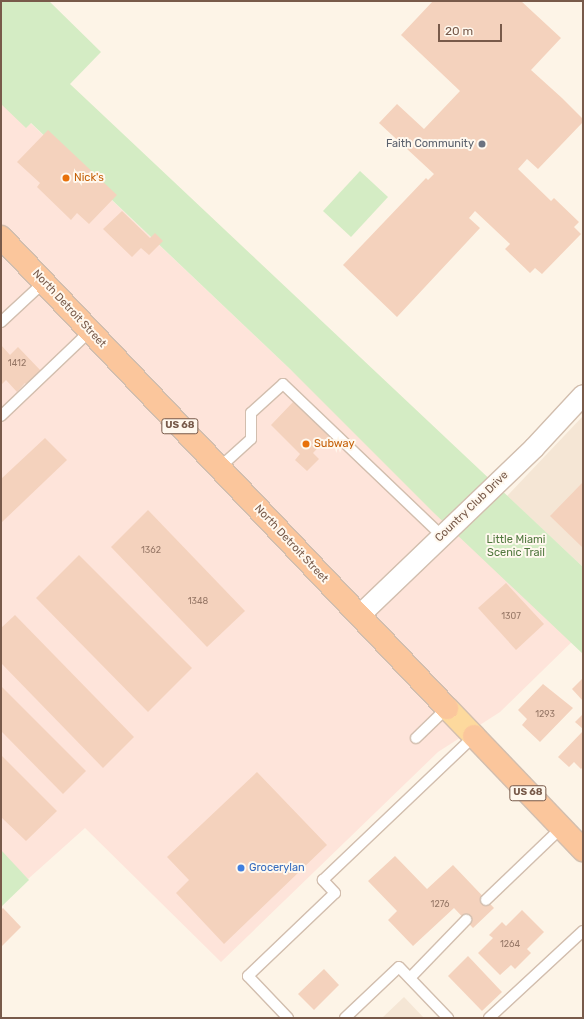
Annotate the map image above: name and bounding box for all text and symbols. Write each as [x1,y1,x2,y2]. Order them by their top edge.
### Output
scale bar [440,16,504,42]
text: 20 m [445,24,473,38]
place label: Faith Community [386,137,474,151]
marker: Faith Community [477,139,487,149]
place label: Nick's [74,171,104,185]
marker: Nick's [61,173,71,183]
street label: North Detroit Street [29,267,109,351]
house number: 1412 [8,358,26,368]
road number: US 68 [161,418,199,434]
place label: Subway [314,437,355,451]
marker: Subway [301,439,311,449]
street label: Country Club Drive [433,469,511,545]
street label: North Detroit Street [251,502,331,586]
park label: Little Miami Scenic Trail [487,534,545,560]
house number: 1362 [141,545,161,555]
house number: 1348 [188,596,208,606]
house number: 1307 [501,611,521,621]
house number: 1293 [535,709,555,719]
road number: US 68 [509,785,547,801]
place label: Grocerylan [249,861,305,875]
marker: Grocerylan [236,863,246,873]
house number: 1276 [431,899,449,909]
house number: 1264 [500,939,520,949]

